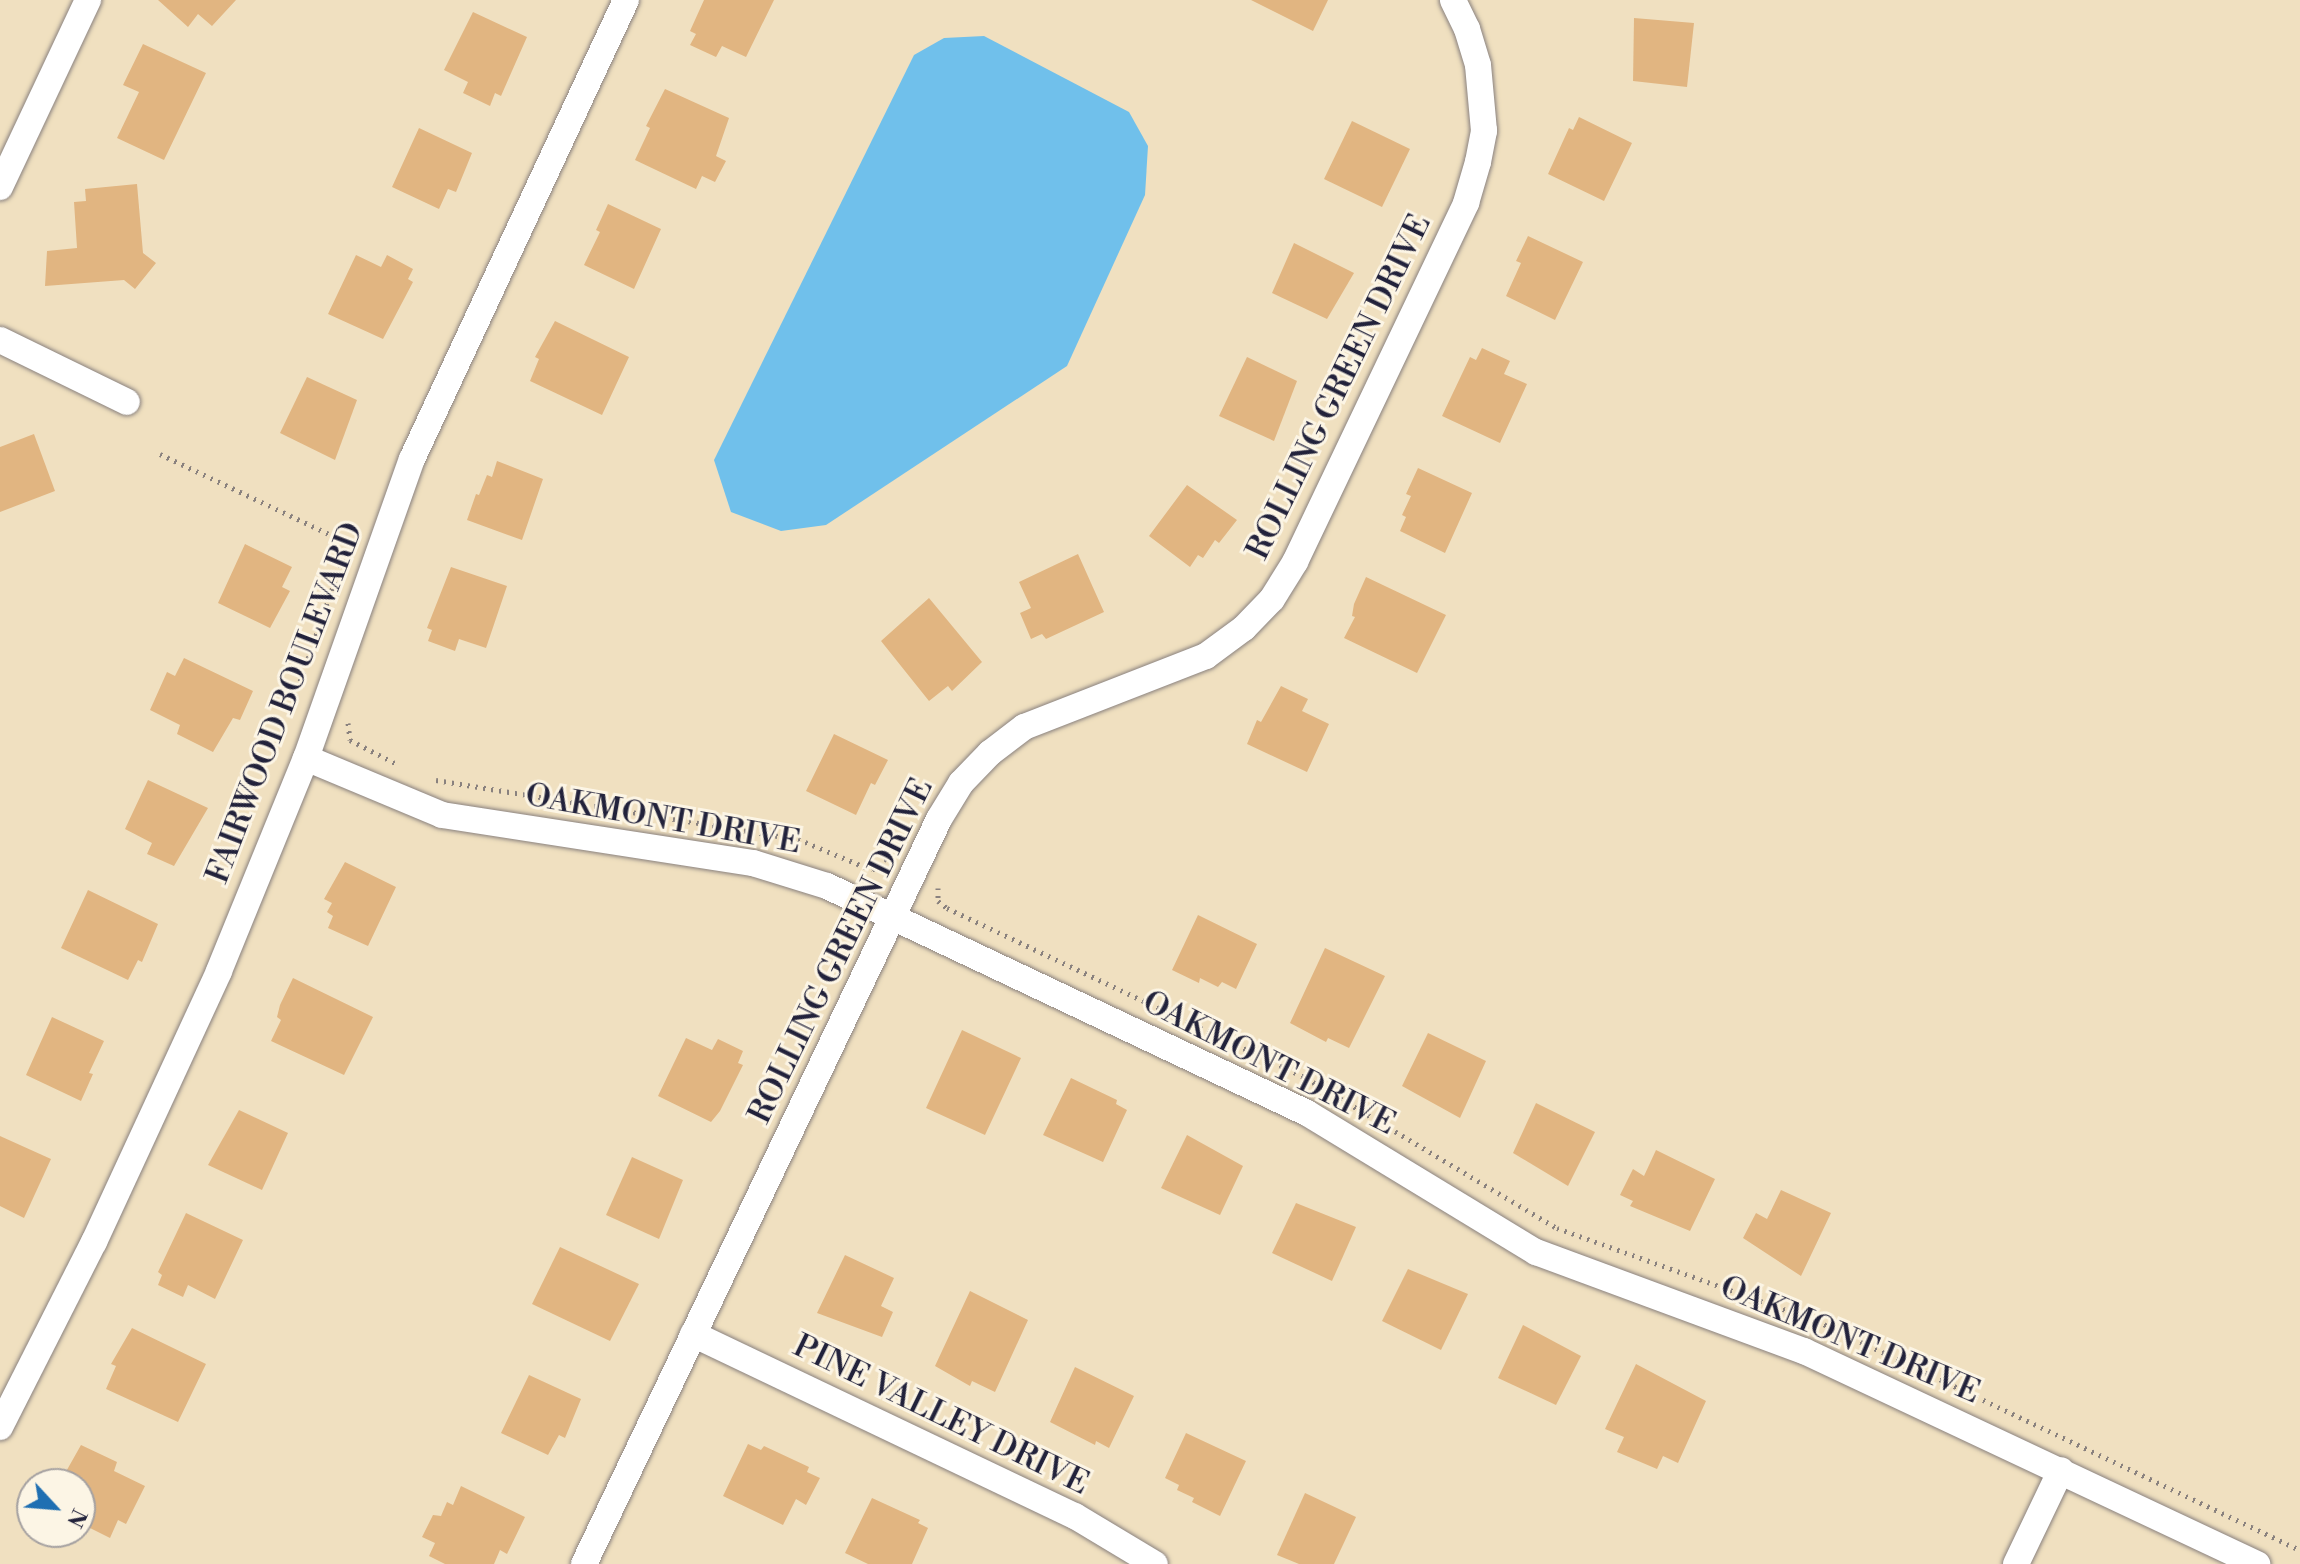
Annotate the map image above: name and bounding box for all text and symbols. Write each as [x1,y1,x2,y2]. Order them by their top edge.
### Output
street label: ROLLING GREEN DRIVE [1239,208,1439,566]
street label: FAIRWOOD BOULEVARD [198,517,372,889]
street label: ROLLING GREEN DRIVE [741,772,941,1130]
street label: OAKMONT DRIVE [523,776,803,862]
street label: OAKMONT DRIVE [1136,983,1402,1143]
street label: OAKMONT DRIVE [1714,1268,1986,1412]
street label: PINE VALLEY DRIVE [787,1327,1095,1503]
north arrow [16,1468,96,1548]
text: N [60,1504,92,1532]

